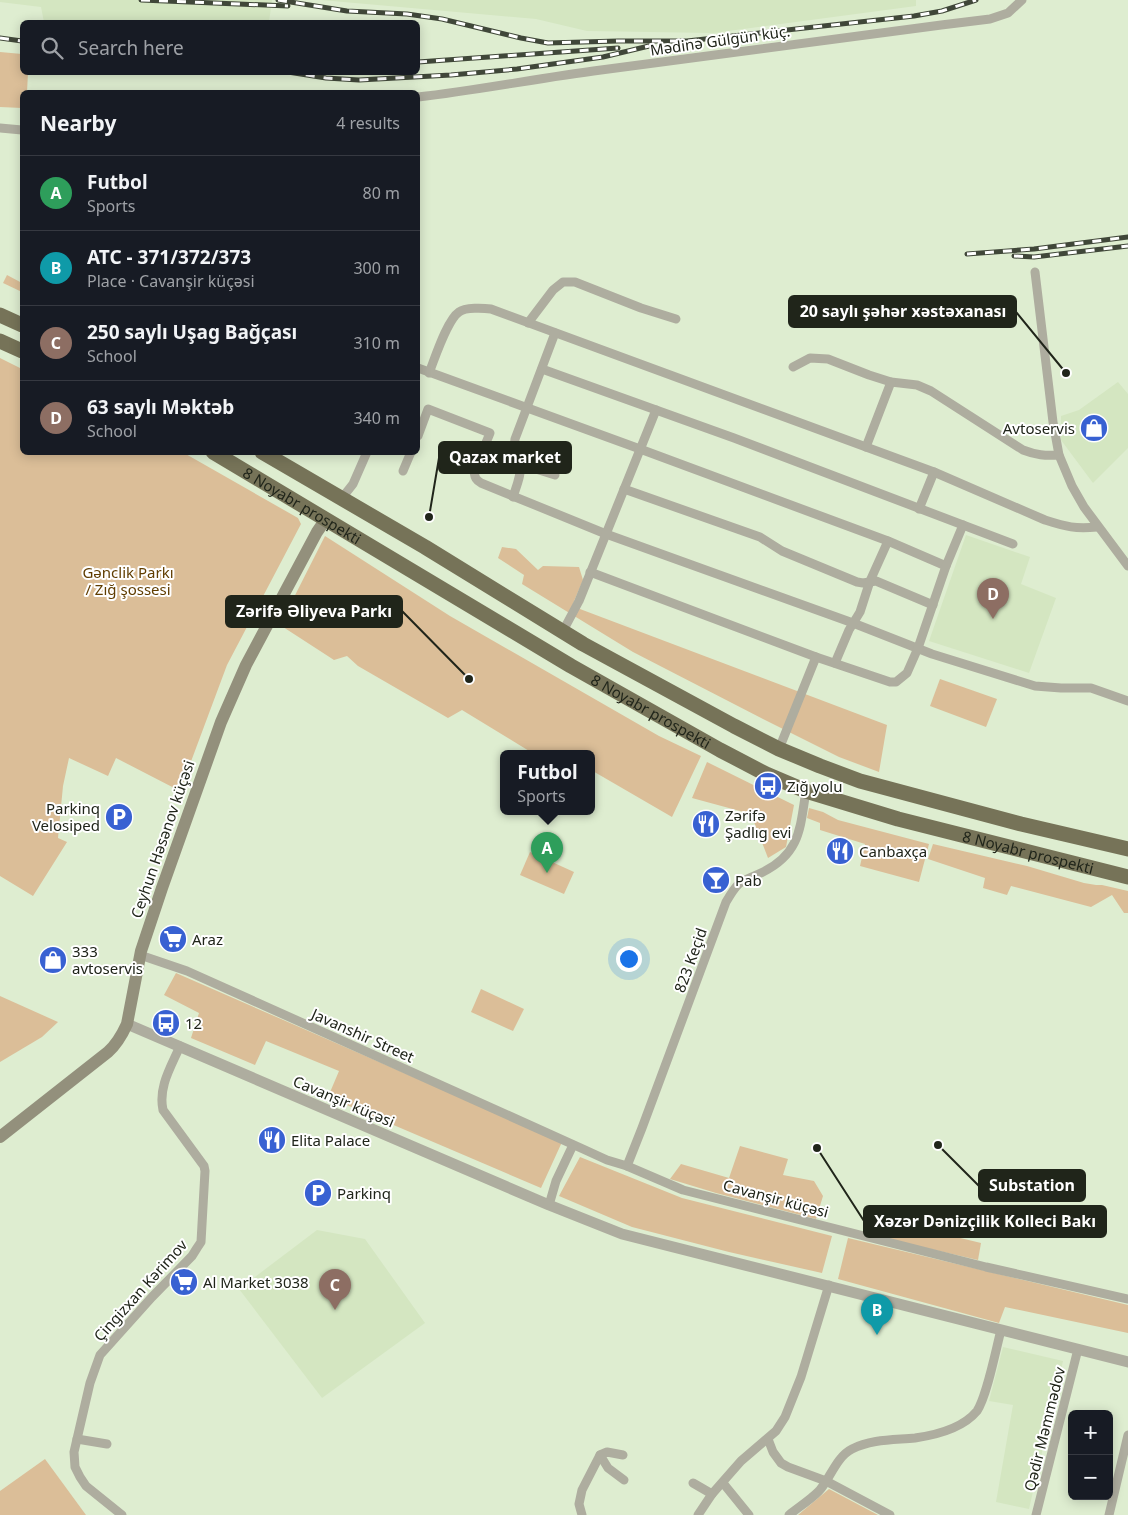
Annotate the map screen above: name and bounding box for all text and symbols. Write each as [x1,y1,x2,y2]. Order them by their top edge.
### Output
search box [20,20,420,75]
street label: Mədinə Gülgün küç. [649,20,791,60]
icon: search [38,34,66,62]
text: Search here [78,35,184,61]
text: Nearby [40,109,116,137]
text: 4 results [336,112,400,134]
text: Futbol [87,169,148,195]
text: A [50,182,62,204]
text: 80 m [363,182,400,204]
text: Sports [87,195,135,217]
text: ATC - 371/372/373 [87,244,251,270]
text: B [51,257,61,279]
text: 300 m [353,257,400,279]
text: Place · Cavanşir küçəsi [87,270,255,292]
callout: 20 saylı şəhər xəstəxanası [789,296,1016,327]
text: 20 saylı şəhər xəstəxanası [800,300,1006,322]
text: 250 saylı Uşag Bağçası [87,319,297,345]
text: C [51,332,61,354]
text: 310 m [353,332,400,354]
text: School [87,345,137,367]
text: 63 saylı Məktəb [87,394,234,420]
text: D [50,407,62,429]
text: 340 m [353,407,400,429]
shop icon: Avtoservis [1079,413,1109,443]
place label: Avtoservis [1003,418,1075,438]
text: School [87,420,137,442]
callout: Qazax market [439,442,571,473]
text: Qazax market [449,446,561,468]
street label: 8 Noyabr prospekti [239,462,365,548]
park label: Gənclik Parkı / Zığ şossesi [82,562,174,599]
pin: D [977,578,1009,619]
callout: Zərifə Əliyeva Parkı [226,596,402,627]
text: Zərifə Əliyeva Parkı [236,600,392,622]
street label: 8 Noyabr prospekti [588,669,715,753]
popup [500,750,595,815]
street label: Ceyhun Həsənov küçəsi [126,757,198,921]
text: Futbol [517,759,578,785]
bus stop icon: Zığ yolu [753,771,783,801]
place label: Zığ yolu [787,776,842,796]
text: Sports [517,785,566,807]
place label: Parkinq Velosiped [32,798,100,835]
parking icon: Parkinq Velosiped [104,802,134,832]
place label: Zərifə Şadlıg evi [725,805,791,842]
restaurant icon: Zərifə Şadlıg evi [691,809,721,839]
street label: 8 Noyabr prospekti [961,826,1096,878]
pin: A [531,832,563,873]
restaurant icon: Canbaxça [825,836,855,866]
place label: Canbaxça [859,841,927,861]
bar icon: Pab [701,865,731,895]
place label: Pab [735,870,762,890]
supermarket icon: Araz [158,924,188,954]
street label: 823 Keçid [669,925,711,995]
place label: Araz [192,929,223,949]
place label: 333 avtoservis [72,941,143,978]
shop icon: 333 avtoservis [38,945,68,975]
your location [616,946,642,972]
street label: Javanshir Street [307,1003,418,1067]
bus stop icon: 12 [151,1008,181,1038]
place label: 12 [185,1013,202,1033]
street label: Cavanşir küçəsi [290,1071,398,1131]
restaurant icon: Elita Palace [257,1125,287,1155]
place label: Elita Palace [291,1130,370,1150]
callout: Substation [979,1170,1085,1201]
street label: Cavanşir küçəsi [721,1174,831,1222]
text: Substation [989,1174,1075,1196]
parking icon: Parkinq [303,1178,333,1208]
place label: Parkinq [337,1183,391,1203]
callout: Xəzər Dənizçilik Kolleci Bakı [864,1206,1106,1237]
text: Xəzər Dənizçilik Kolleci Bakı [874,1210,1096,1232]
street label: Çingizxan Kərimov [89,1235,191,1345]
supermarket icon: Al Market 3038 [169,1267,199,1297]
pin: C [319,1269,351,1310]
place label: Al Market 3038 [203,1272,309,1292]
pin: B [861,1294,893,1335]
street label: Qədir Məmmədov [1019,1364,1069,1493]
map controls [1068,1410,1113,1500]
button: + [1068,1410,1113,1455]
button: − [1068,1455,1113,1500]

